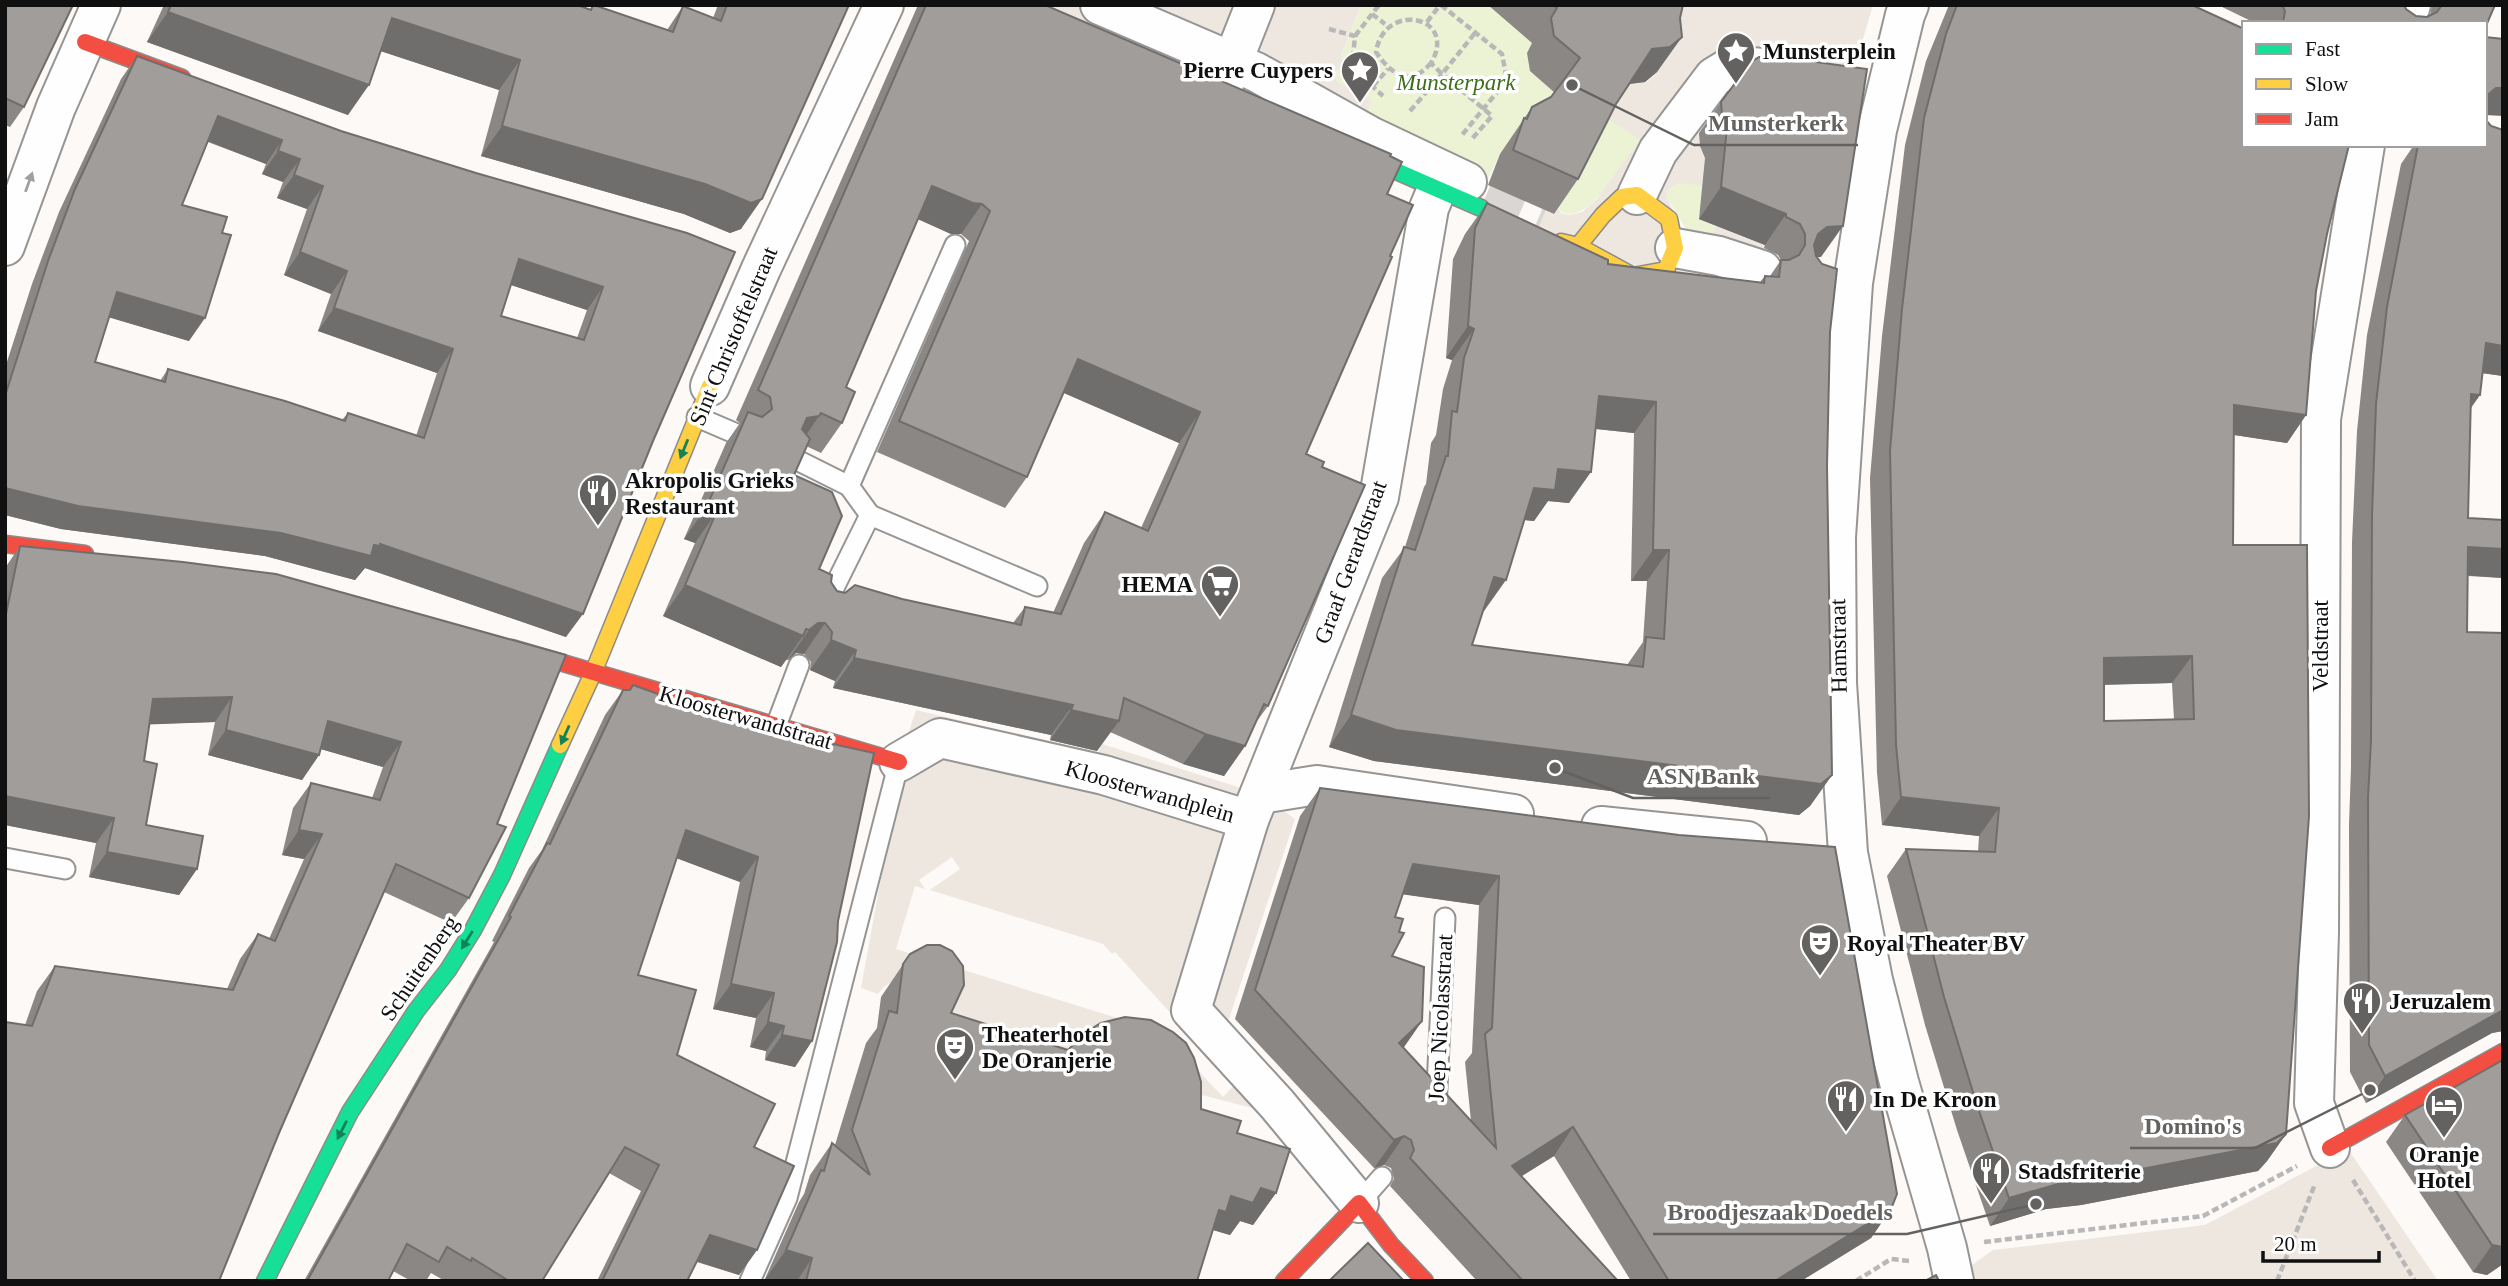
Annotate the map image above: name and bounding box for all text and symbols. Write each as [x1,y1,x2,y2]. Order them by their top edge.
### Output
legend [2242,21,2487,147]
place icon: Munsterplein [1715,30,1757,85]
text: Fast [2305,37,2340,61]
place label: Munsterplein [1763,39,1896,64]
place icon: Pierre Cuypers [1339,49,1381,104]
place label: Pierre Cuypers [1183,58,1333,83]
park label: Munsterpark [1396,70,1516,95]
text: Slow [2305,72,2349,96]
callout: Munsterkerk [1694,100,1858,145]
text: Jam [2305,107,2339,131]
text: Munsterkerk [1708,110,1845,136]
one-way arrow [23,172,34,193]
street label: Sint Christoffelstraat [684,242,783,429]
one-way arrow [679,439,690,460]
place label: Akropolis Grieks Restaurant [625,468,794,519]
restaurant icon: Akropolis Grieks Restaurant [577,472,619,527]
street label: Graaf Gerardstraat [1309,477,1392,647]
supermarket icon: HEMA [1199,563,1241,618]
place label: HEMA [1121,572,1193,597]
street label: Hamstraat [1825,598,1852,693]
street label: Veldstraat [2308,599,2333,692]
street label: Kloosterwandstraat [656,681,836,754]
one-way arrow [559,725,571,745]
callout: ASN Bank [1633,753,1770,798]
street label: Kloosterwandplein [1062,755,1238,828]
text: ASN Bank [1647,763,1756,789]
street label: Schuitenberg [375,911,464,1025]
theatre icon: Royal Theater BV [1799,922,1841,977]
one-way arrow [461,930,474,950]
place label: Royal Theater BV [1847,931,2025,956]
street label: Joep Nicolasstraat [1424,933,1457,1103]
restaurant icon: Jeruzalem [2341,980,2383,1035]
place label: Jeruzalem [2389,989,2491,1014]
place label: Theaterhotel De Oranjerie [982,1022,1112,1073]
theatre icon: Theaterhotel De Oranjerie [934,1026,976,1081]
restaurant icon: In De Kroon [1825,1078,1867,1133]
hotel icon: Oranje Hotel [2423,1084,2465,1139]
place label: In De Kroon [1873,1087,1997,1112]
callout: Domino's [2130,1103,2255,1148]
text: Domino's [2144,1113,2242,1139]
one-way arrow [336,1120,348,1140]
place label: Oranje Hotel [2409,1142,2479,1193]
restaurant icon: Stadsfriterie [1970,1150,2012,1205]
place label: Stadsfriterie [2018,1159,2141,1184]
callout: Broodjeszaak Doedels [1653,1189,1907,1234]
text: Broodjeszaak Doedels [1667,1199,1893,1225]
scale bar [2263,1220,2378,1264]
text: 20 m [2274,1232,2317,1256]

